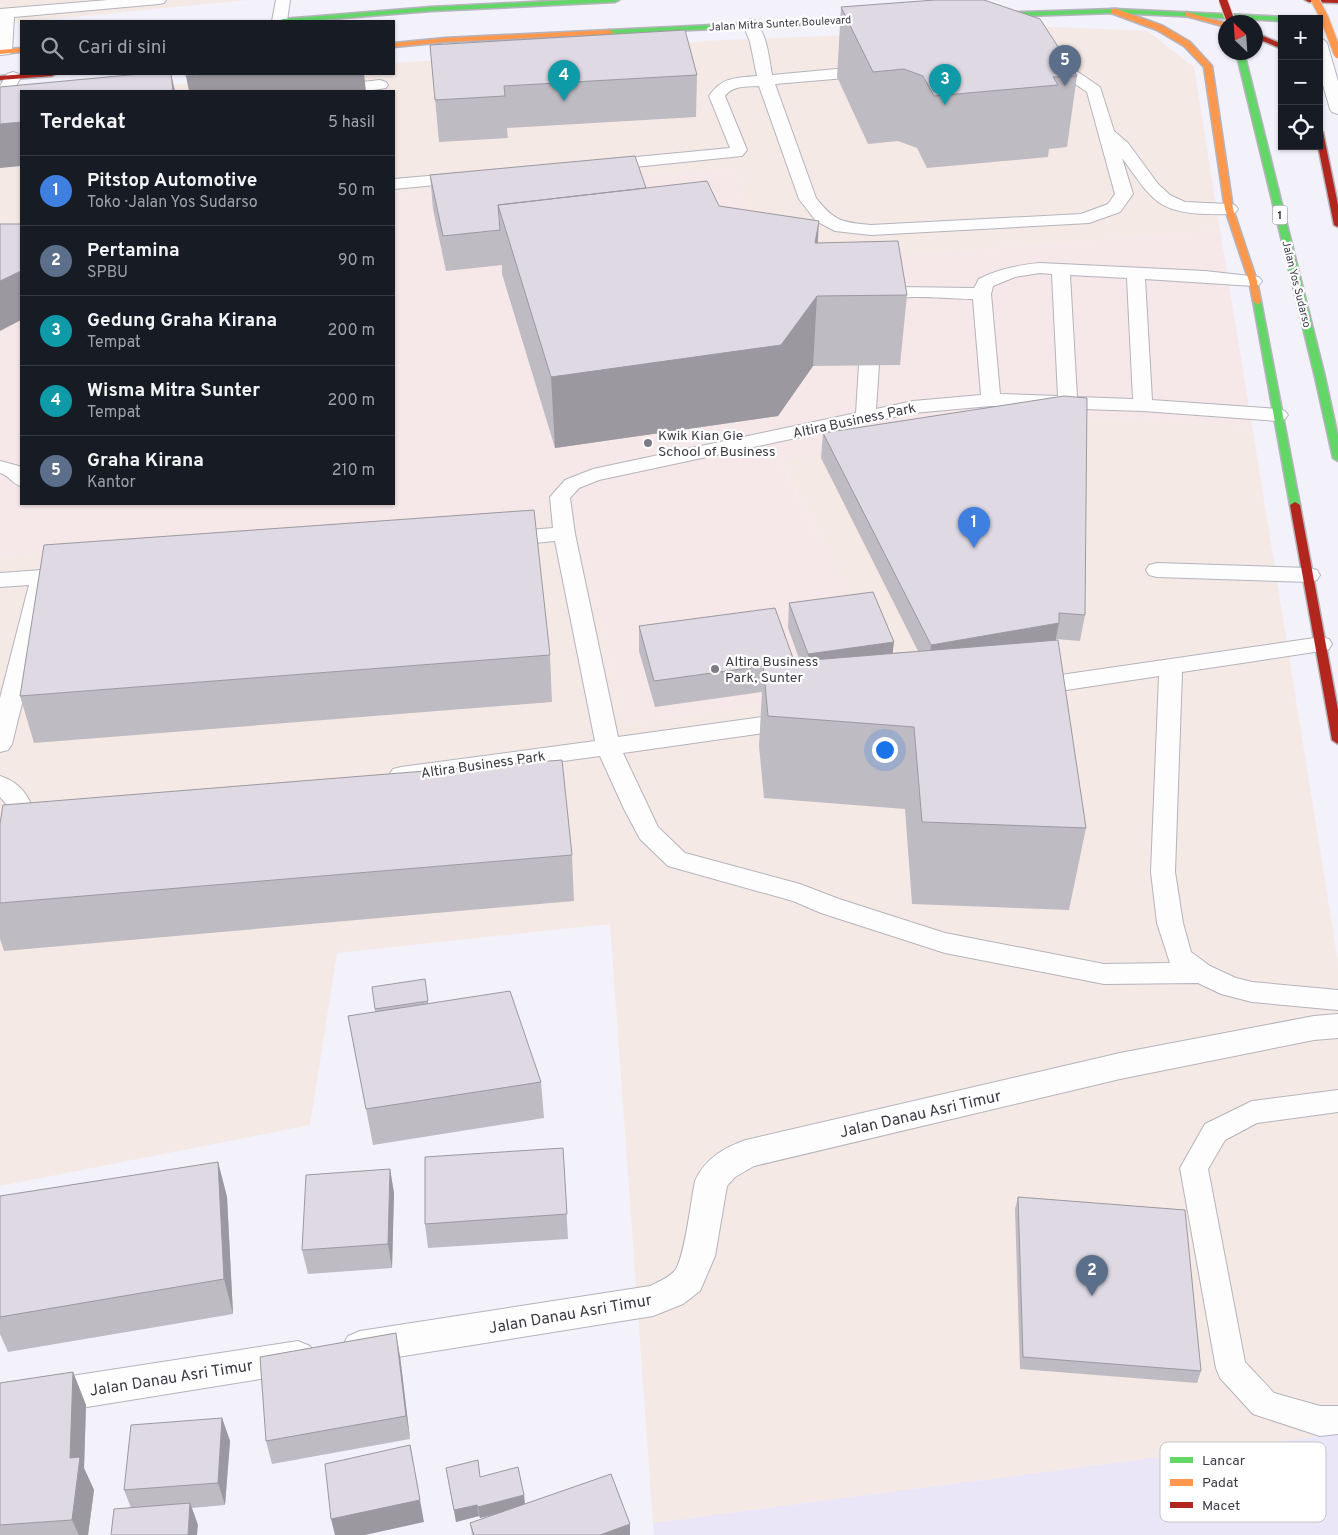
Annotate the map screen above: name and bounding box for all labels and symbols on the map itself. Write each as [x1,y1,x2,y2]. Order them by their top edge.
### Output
street label: Jalan Mitra Sunter Boulevard [708,13,852,35]
north arrow [1218,15,1263,60]
pin: 5 [1049,45,1081,86]
pin: 4 [548,60,580,101]
pin: 3 [929,64,961,105]
road number: 1 [1272,206,1288,224]
street label: Jalan Yos Sudarso [1278,239,1314,329]
street label: Altira Business Park [791,400,917,443]
place label: Kwik Kian Gie School of Business [658,428,775,461]
marker: Kwik Kian Gie School of Business [642,437,654,449]
pin: 1 [958,507,990,548]
place label: Altira Business Park, Sunter [725,654,818,687]
marker: Altira Business Park, Sunter [709,663,721,675]
your location [872,737,898,763]
street label: Altira Business Park [420,748,547,783]
street label: Jalan Danau Asri Timur [838,1087,1003,1143]
pin: 2 [1076,1255,1108,1296]
street label: Jalan Danau Asri Timur [487,1291,654,1339]
street label: Jalan Danau Asri Timur [88,1356,255,1402]
legend [1160,1442,1326,1522]
text: Lancar [1202,1453,1246,1470]
text: Padat [1202,1475,1238,1492]
text: Macet [1202,1498,1240,1515]

